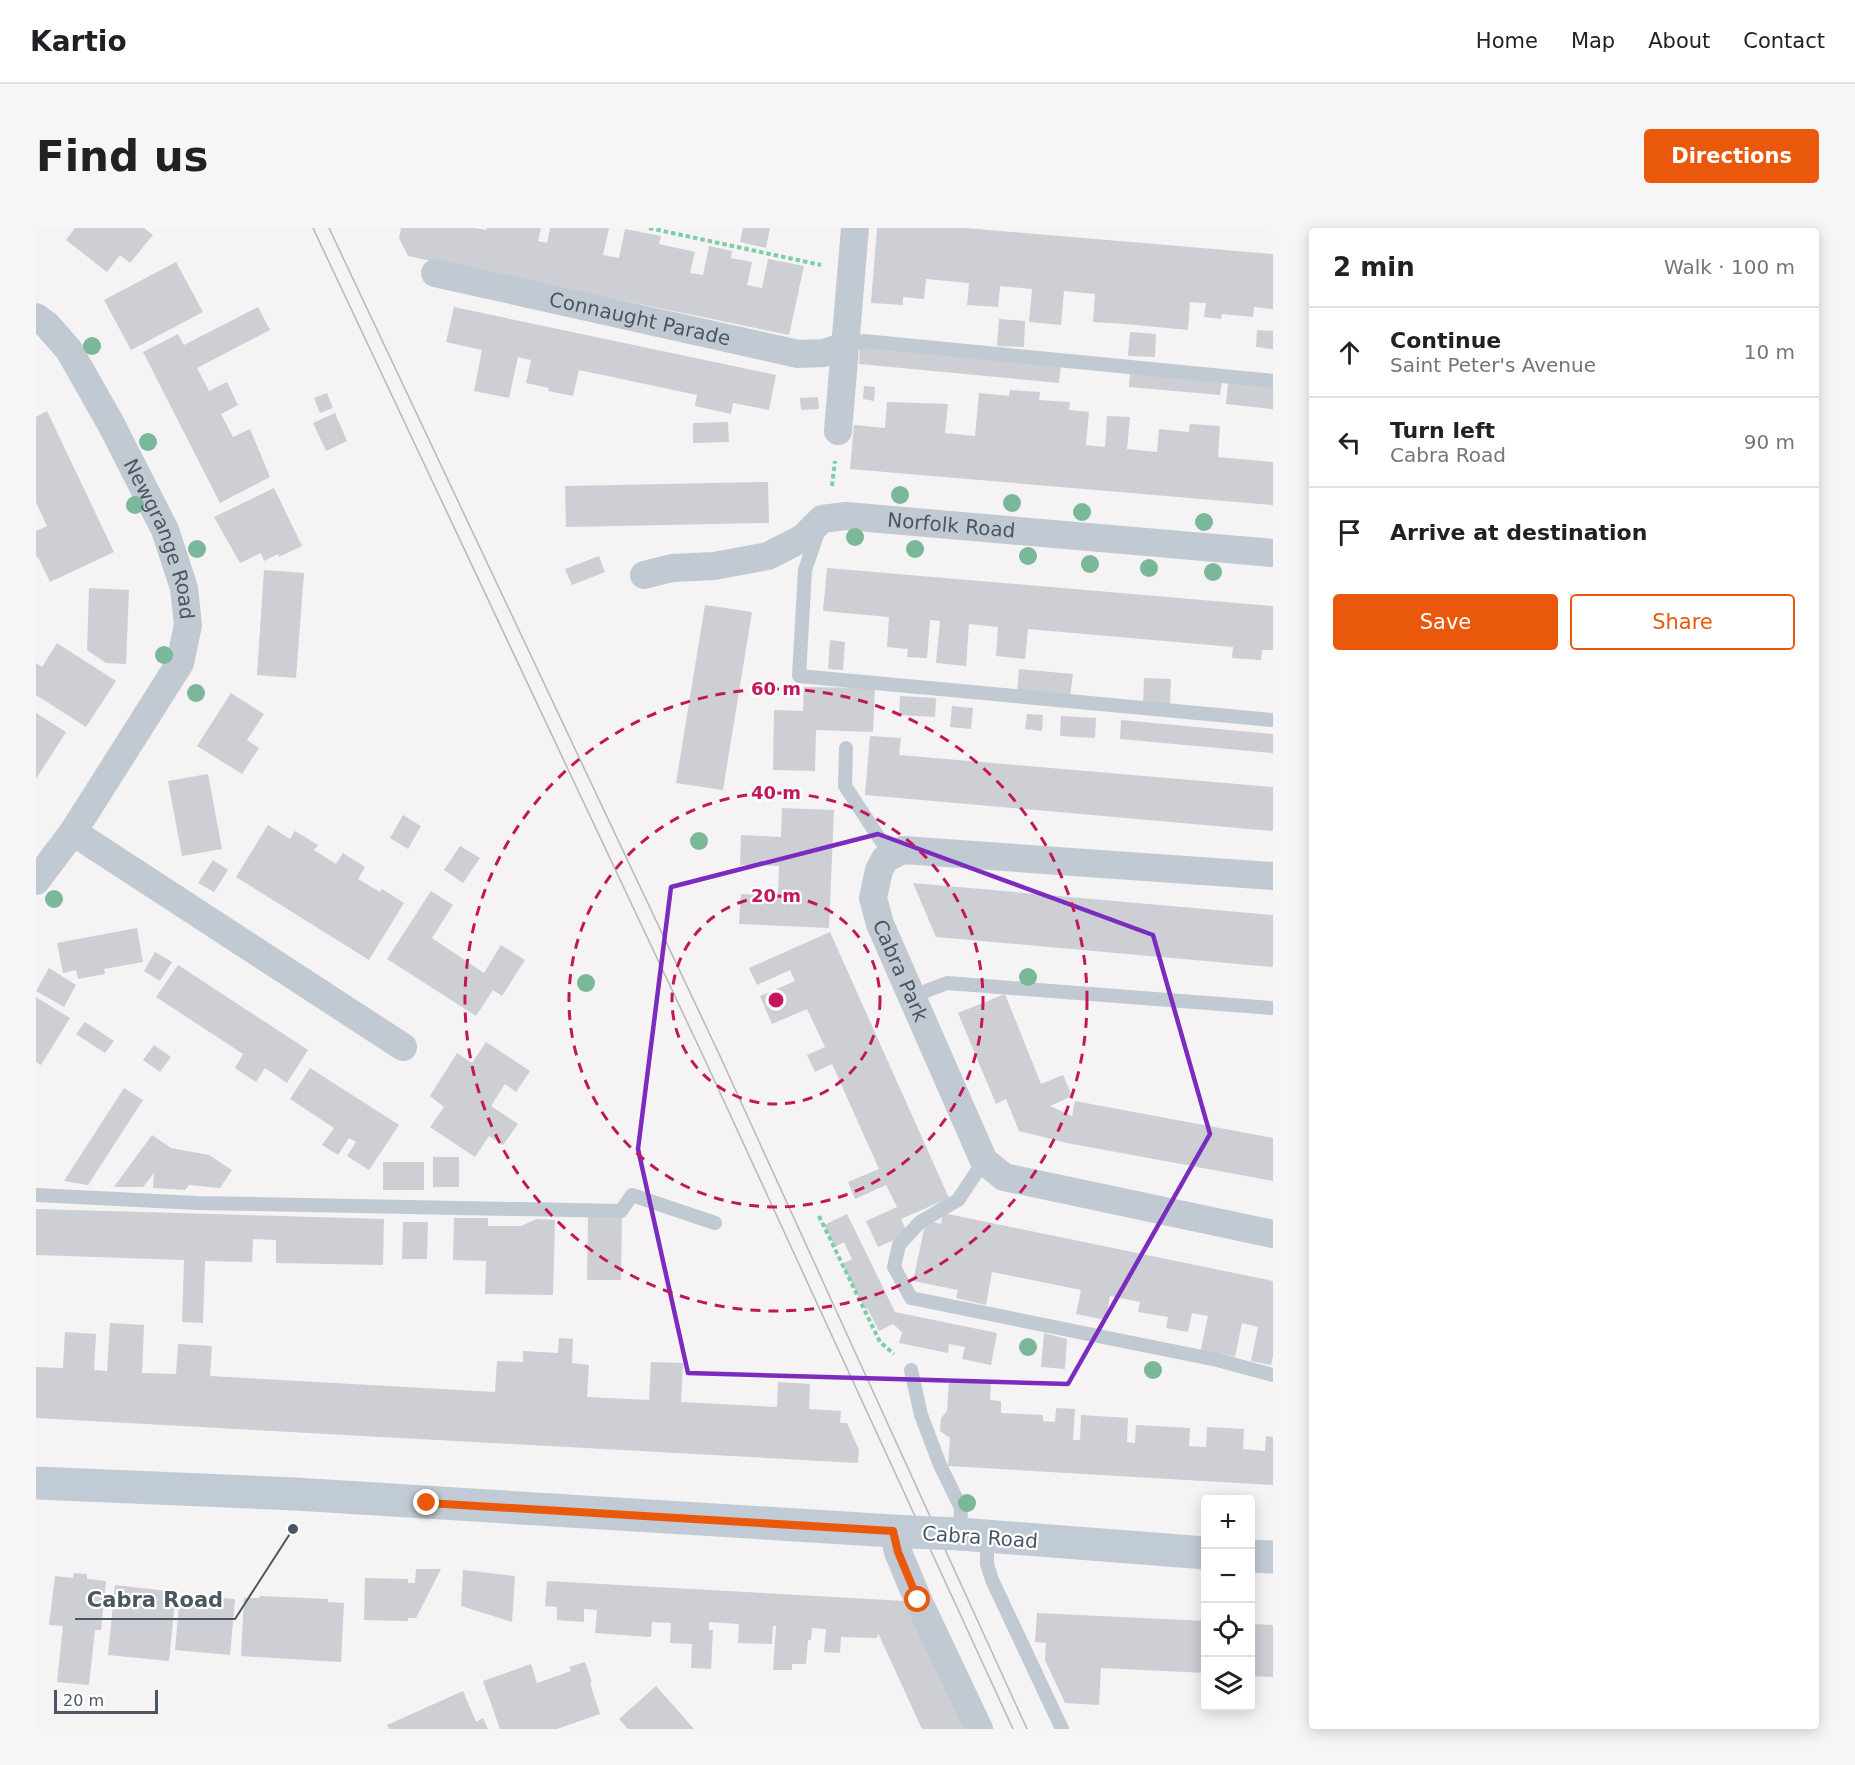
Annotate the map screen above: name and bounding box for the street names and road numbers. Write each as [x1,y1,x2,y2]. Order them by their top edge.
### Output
street label: Connaught Parade [547,287,733,351]
street label: Newgrange Road [119,455,199,621]
street label: Norfolk Road [886,508,1016,543]
street label: Cabra Park [868,916,934,1026]
street label: Cabra Road [921,1521,1039,1553]

